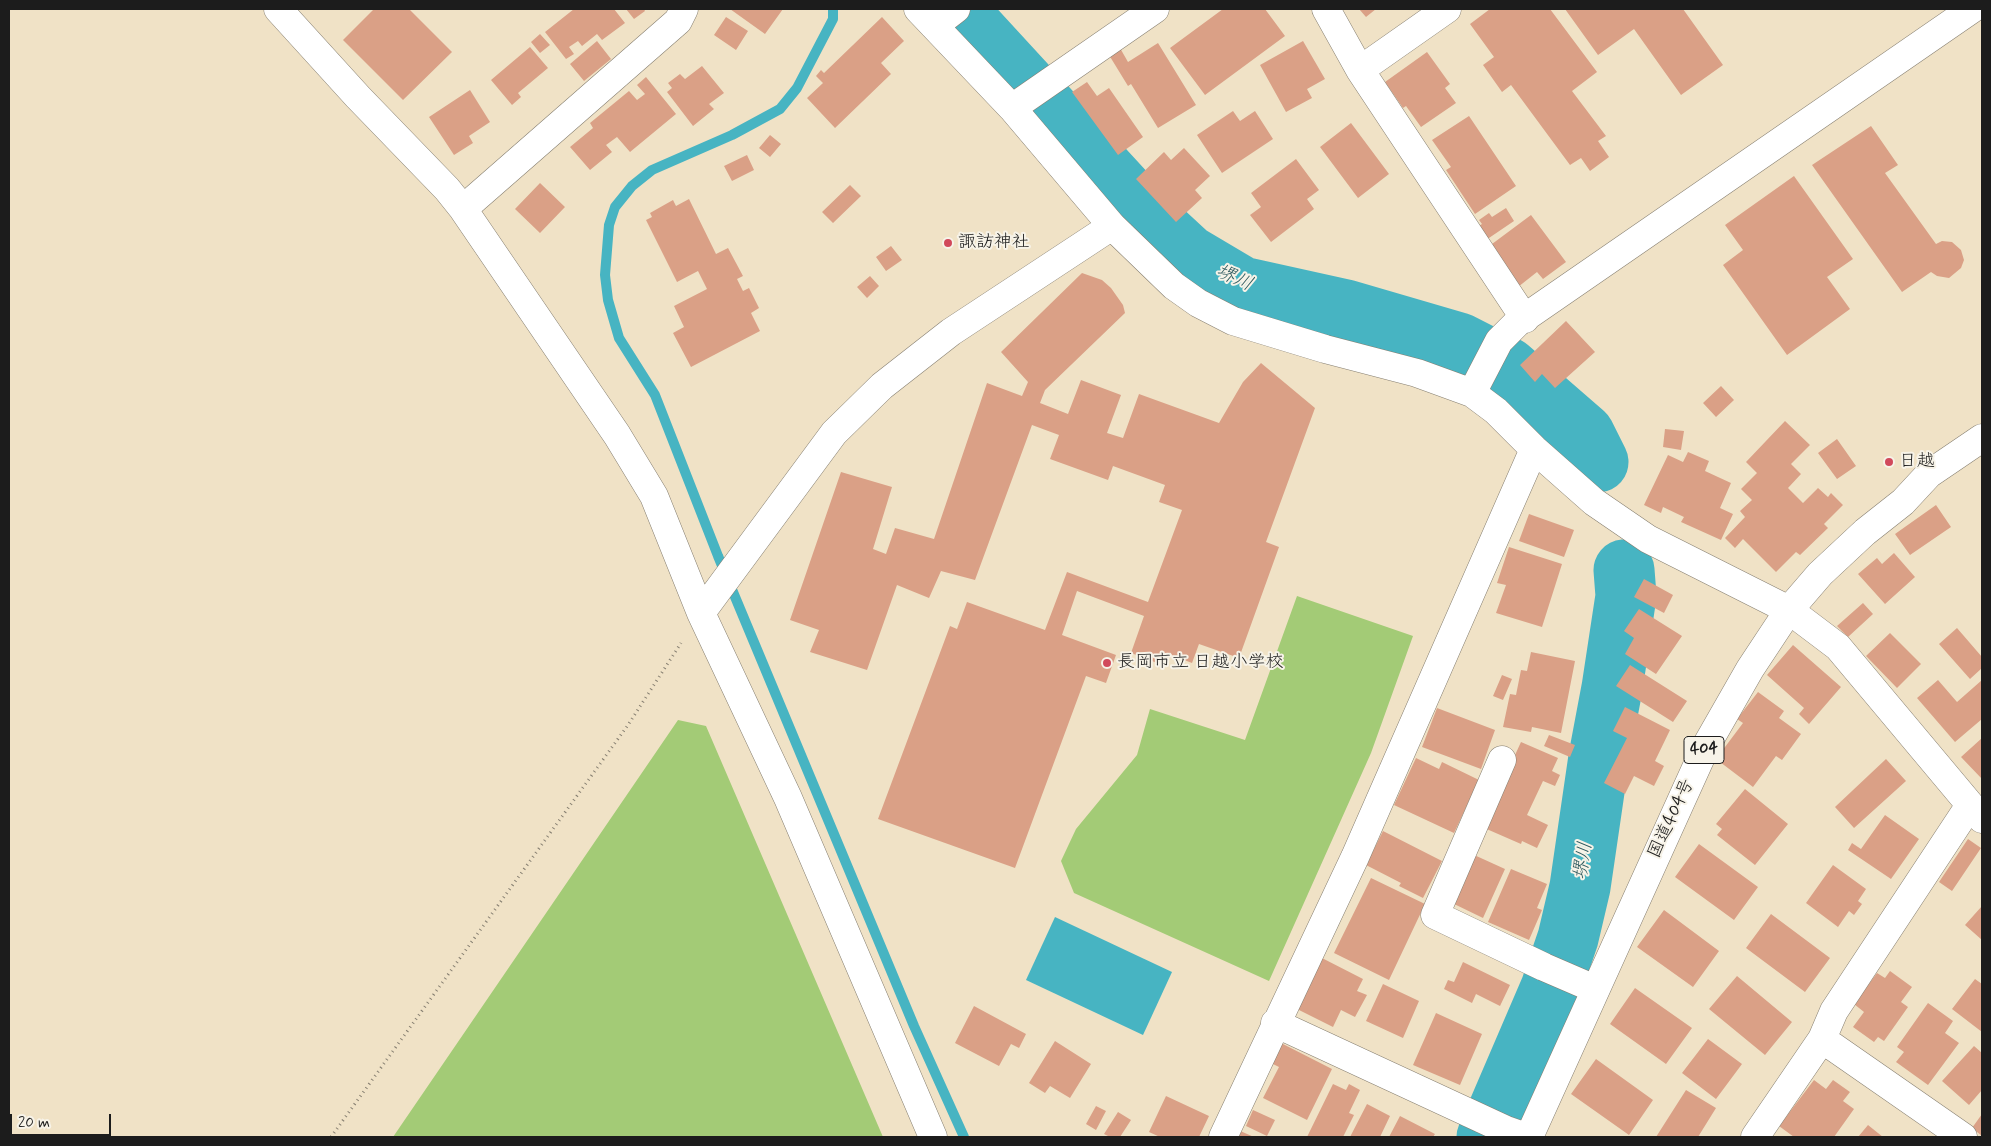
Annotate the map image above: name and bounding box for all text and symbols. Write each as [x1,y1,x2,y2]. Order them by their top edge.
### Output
place label: 諏訪神社 [958,232,1030,254]
marker: 諏訪神社 [942,237,954,249]
water label: 堺川 [1212,261,1256,297]
place label: 日越 [1899,451,1935,473]
marker: 日越 [1883,456,1895,468]
place label: 長岡市立 日越小学校 [1117,652,1284,674]
marker: 長岡市立 日越小学校 [1101,657,1113,669]
road number: 404 [1684,736,1724,764]
street label: 国道404号 [1644,776,1700,862]
water label: 堺川 [1570,840,1598,882]
scale bar [12,1104,114,1136]
text: 20 m [18,1113,50,1133]

